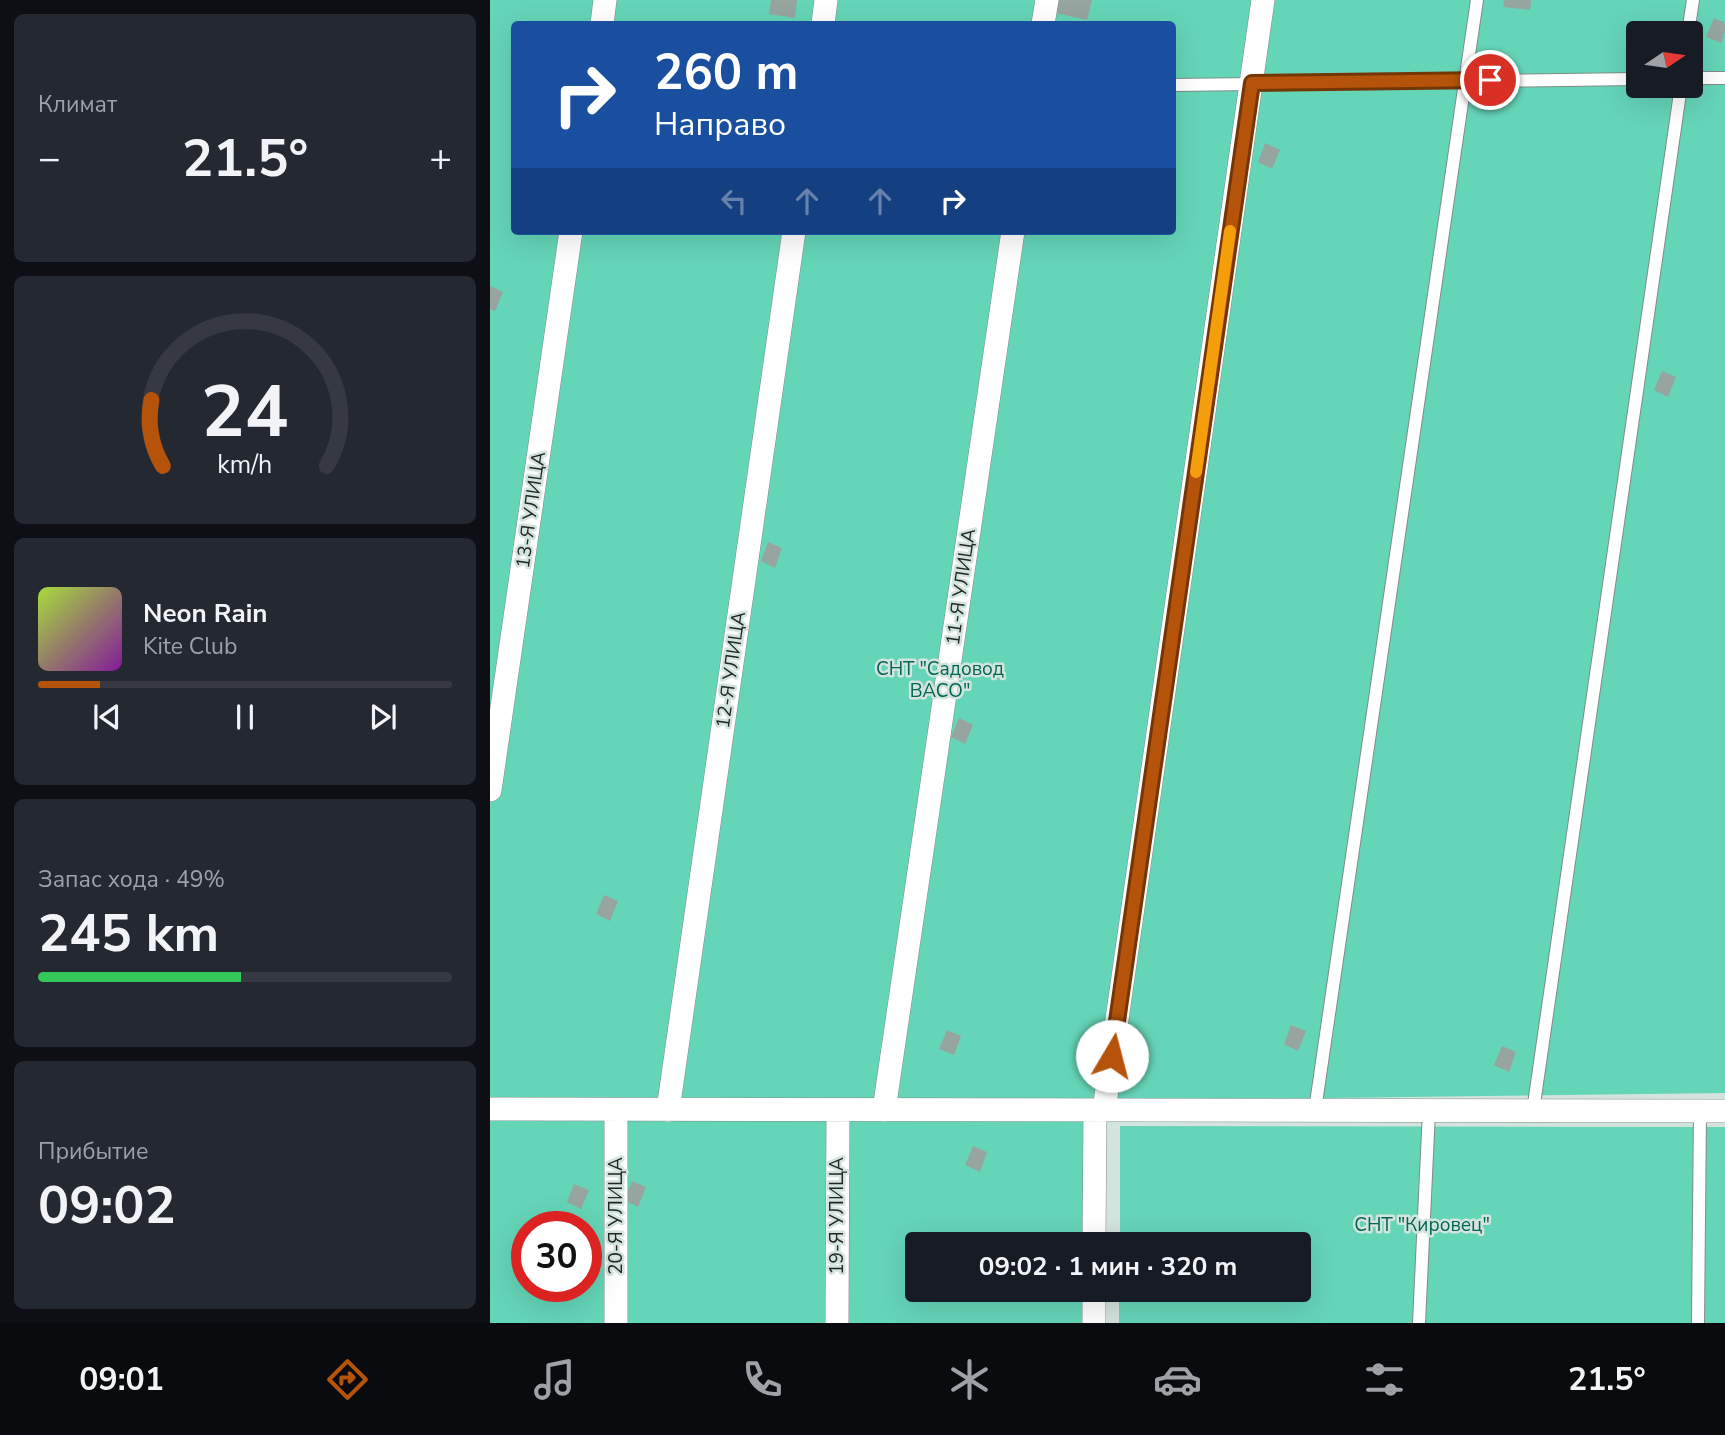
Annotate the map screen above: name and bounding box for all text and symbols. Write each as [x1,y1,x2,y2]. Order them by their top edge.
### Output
north arrow [1626,21,1703,98]
map controls [1626,21,1703,98]
text: 260 m [654,39,798,106]
icon: right [539,49,630,140]
pin [1460,50,1520,110]
icon: arrive [1471,61,1509,99]
text: Климат [38,89,117,120]
text: Направо [654,103,786,146]
text: 21.5° [182,123,308,194]
text: − [38,133,61,184]
text: + [429,133,452,184]
icon: left [715,182,753,220]
icon: ahead [788,182,826,220]
icon: ahead [861,182,899,220]
icon: right [934,182,972,220]
text: 24 [201,362,289,462]
text: km/h [217,447,273,481]
street label: 13-Я УЛИЦА [510,450,552,570]
street label: 11-Я УЛИЦА [940,527,982,647]
text: Neon Rain [143,596,268,631]
street label: 12-Я УЛИЦА [710,610,752,730]
text: Kite Club [143,631,237,662]
park label: СНТ "Садовод ВАСО" [876,656,1004,704]
icon: previous [88,698,126,736]
icon: pause [226,698,264,736]
icon: next [364,698,402,736]
text: Запас хода · 49% [38,864,225,895]
text: 245 km [38,898,219,969]
position arrow [1075,1019,1149,1093]
text: Прибытие [38,1136,148,1167]
street label: 20-Я УЛИЦА [603,1157,629,1275]
street label: 19-Я УЛИЦА [824,1157,850,1275]
text: 09:02 [38,1170,176,1241]
speed limit sign: 30 [511,1211,602,1302]
park label: СНТ "Кировец" [1354,1212,1490,1238]
text: 09:02 · 1 мин · 320 m [979,1249,1237,1284]
icon: directions [323,1355,372,1404]
icon: music [530,1355,579,1404]
icon: phone [738,1355,787,1404]
icon: climate [945,1355,994,1404]
icon: car [1153,1355,1202,1404]
icon: filters [1360,1355,1409,1404]
text: 09:01 [79,1358,164,1401]
text: 21.5° [1568,1358,1646,1401]

